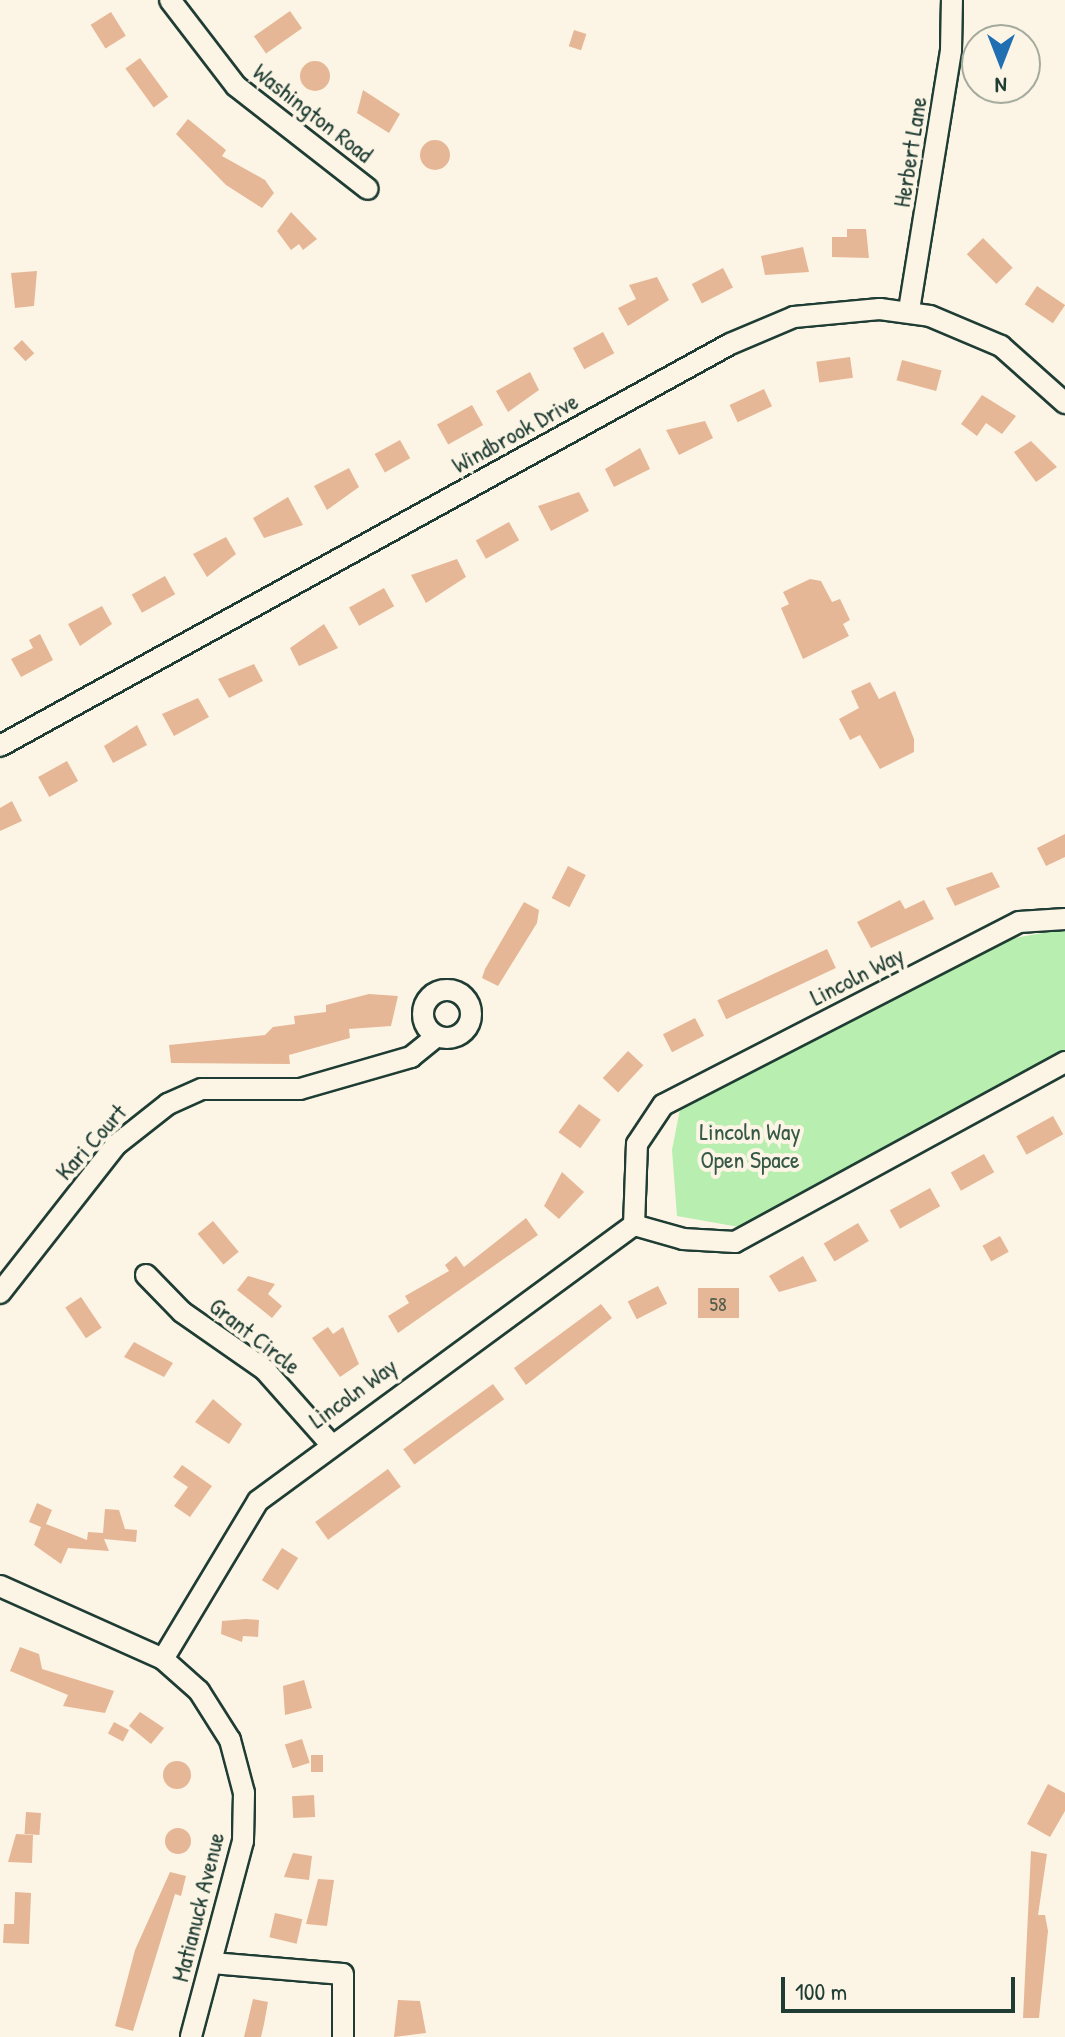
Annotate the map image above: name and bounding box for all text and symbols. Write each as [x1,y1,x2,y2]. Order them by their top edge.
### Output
north arrow [961,24,1041,104]
street label: Washington Road [247,57,379,169]
text: N [995,71,1007,101]
street label: Herbert Lane [887,95,933,209]
street label: Windbrook Drive [447,387,583,479]
street label: Lincoln Way [805,940,909,1012]
street label: Kari Court [50,1098,132,1186]
park label: Lincoln Way Open Space [699,1118,801,1174]
street label: Grant Circle [204,1291,306,1381]
house number: 58 [709,1291,727,1315]
street label: Lincoln Way [304,1352,402,1434]
street label: Matianuck Avenue [166,1829,230,1985]
scale bar [785,1961,1019,2011]
text: 100 m [795,1975,847,2007]

